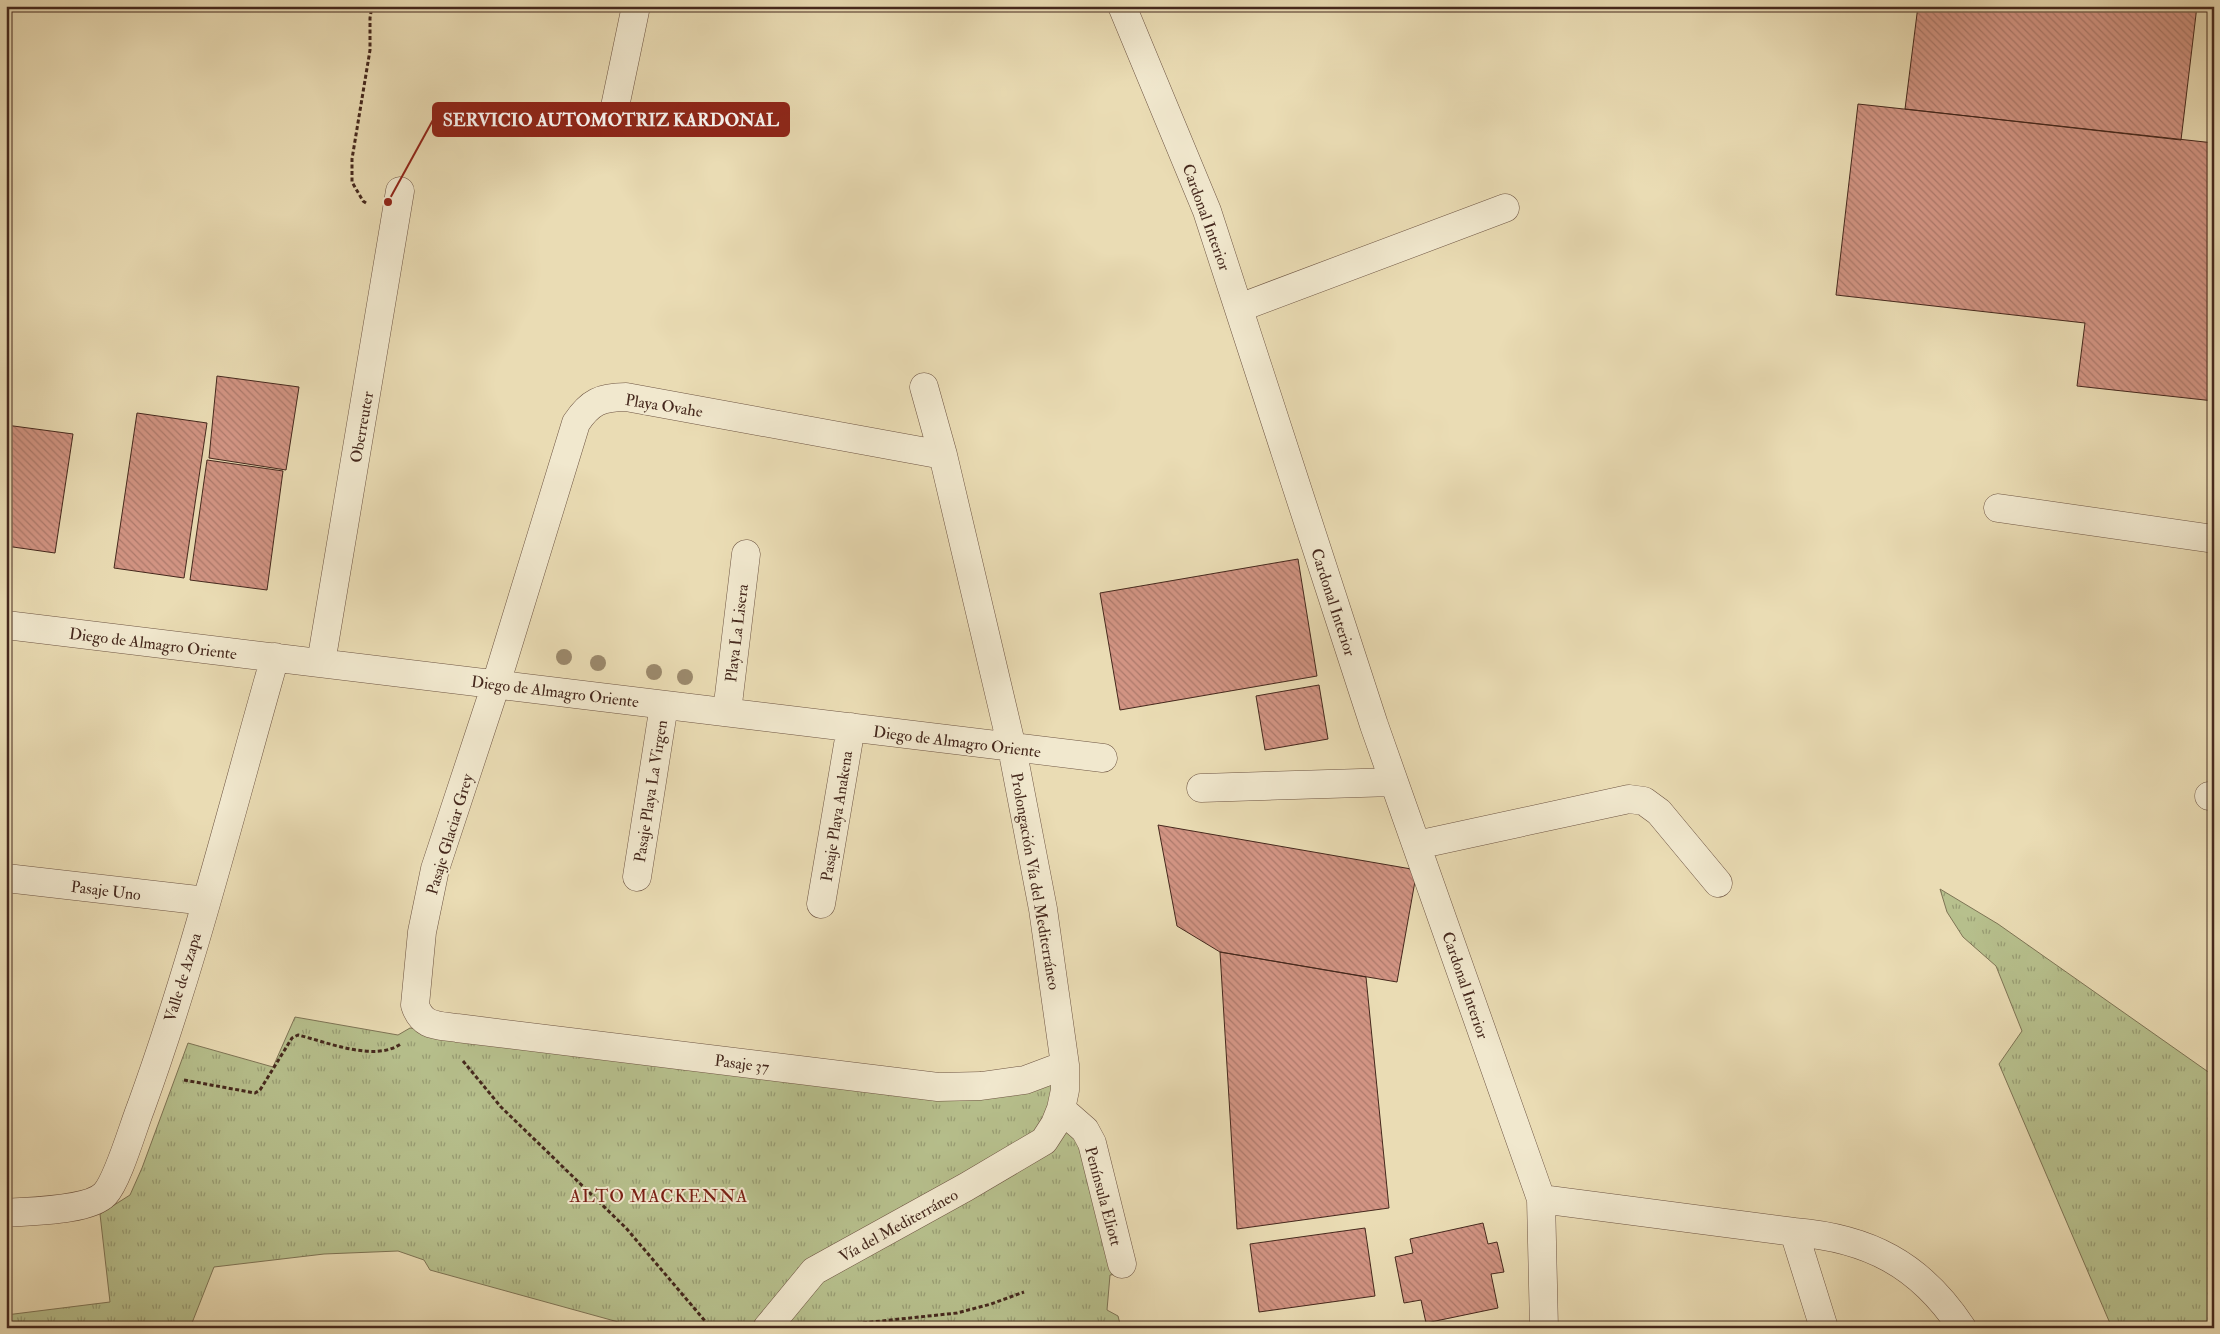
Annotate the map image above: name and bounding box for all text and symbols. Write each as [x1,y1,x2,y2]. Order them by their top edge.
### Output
callout: SERVICIO AUTOMOTRIZ KARDONAL [433,103,789,136]
text: SERVICIO AUTOMOTRIZ KARDONAL [443,109,780,132]
street label: Cardonal Interior [1177,161,1235,274]
street label: Oberreuter [346,390,378,464]
street label: Playa Ovahe [624,390,704,422]
street label: Cardonal Interior [1306,546,1360,659]
street label: Playa La Lisera [721,582,753,683]
street label: Diego de Almagro Oriente [68,624,238,664]
street label: Diego de Almagro Oriente [470,672,640,712]
street label: Pasaje Playa La Virgen [630,718,672,864]
street label: Diego de Almagro Oriente [872,722,1042,762]
street label: Pasaje Playa Anakena [817,749,857,883]
street label: Pasaje Glaciar Grey [422,771,478,897]
street label: Prolongación Vía del Mediterráneo [1006,771,1064,992]
street label: Pasaje Uno [70,877,142,905]
street label: Cardonal Interior [1437,929,1493,1042]
street label: Valle de Azapa [160,930,207,1024]
street label: Pasaje 37 [713,1051,771,1077]
street label: Península Eliott [1080,1144,1126,1248]
district label: ALTO MACKENNA [569,1185,748,1208]
street label: Vía del Mediterráneo [835,1185,962,1267]

